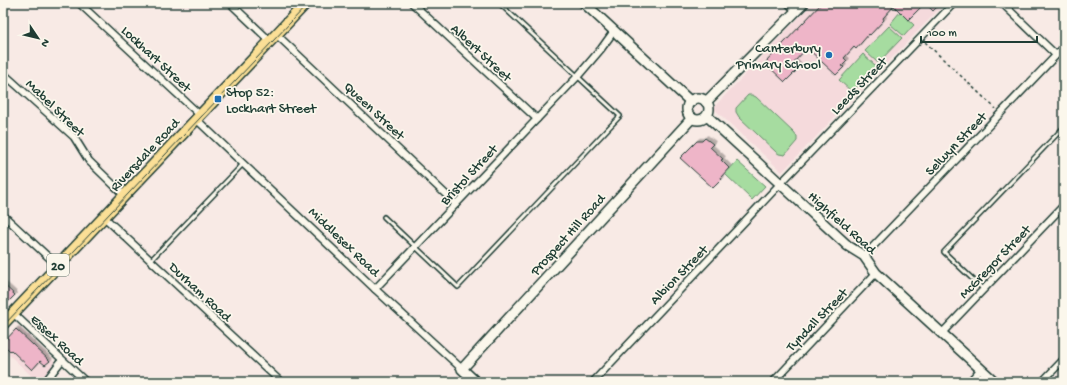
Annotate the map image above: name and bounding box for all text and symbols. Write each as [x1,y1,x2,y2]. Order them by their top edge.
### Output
north arrow [18,18,58,58]
scale bar [921,18,1037,44]
street label: Albert Street [446,21,515,87]
street label: Lockhart Street [117,23,195,98]
text: 100 m [926,27,957,41]
text: N [38,36,52,49]
place label: Canterbury Primary School [735,41,821,74]
marker: Canterbury Primary School [824,50,834,60]
street label: Leeds Street [828,53,892,119]
street label: Mabel Street [21,76,88,142]
street label: Queen Street [339,79,408,145]
place label: Stop 52: Lockhart Street [226,85,317,118]
marker: Stop 52: Lockhart Street [213,94,223,104]
street label: Selwyn Street [922,108,992,180]
street label: Riversdale Road [108,114,185,196]
street label: Bristol Street [437,141,503,210]
street label: Highfield Road [804,189,880,260]
street label: Prospect Hill Road [527,190,611,281]
street label: Middlesex Road [304,204,384,282]
street label: McGregor Street [956,221,1036,303]
street label: Albion Street [647,241,713,309]
road number: 20 [47,254,69,276]
street label: Durham Road [164,259,236,327]
street label: Tyndall Street [783,285,853,357]
street label: Essex Road [26,312,88,371]

